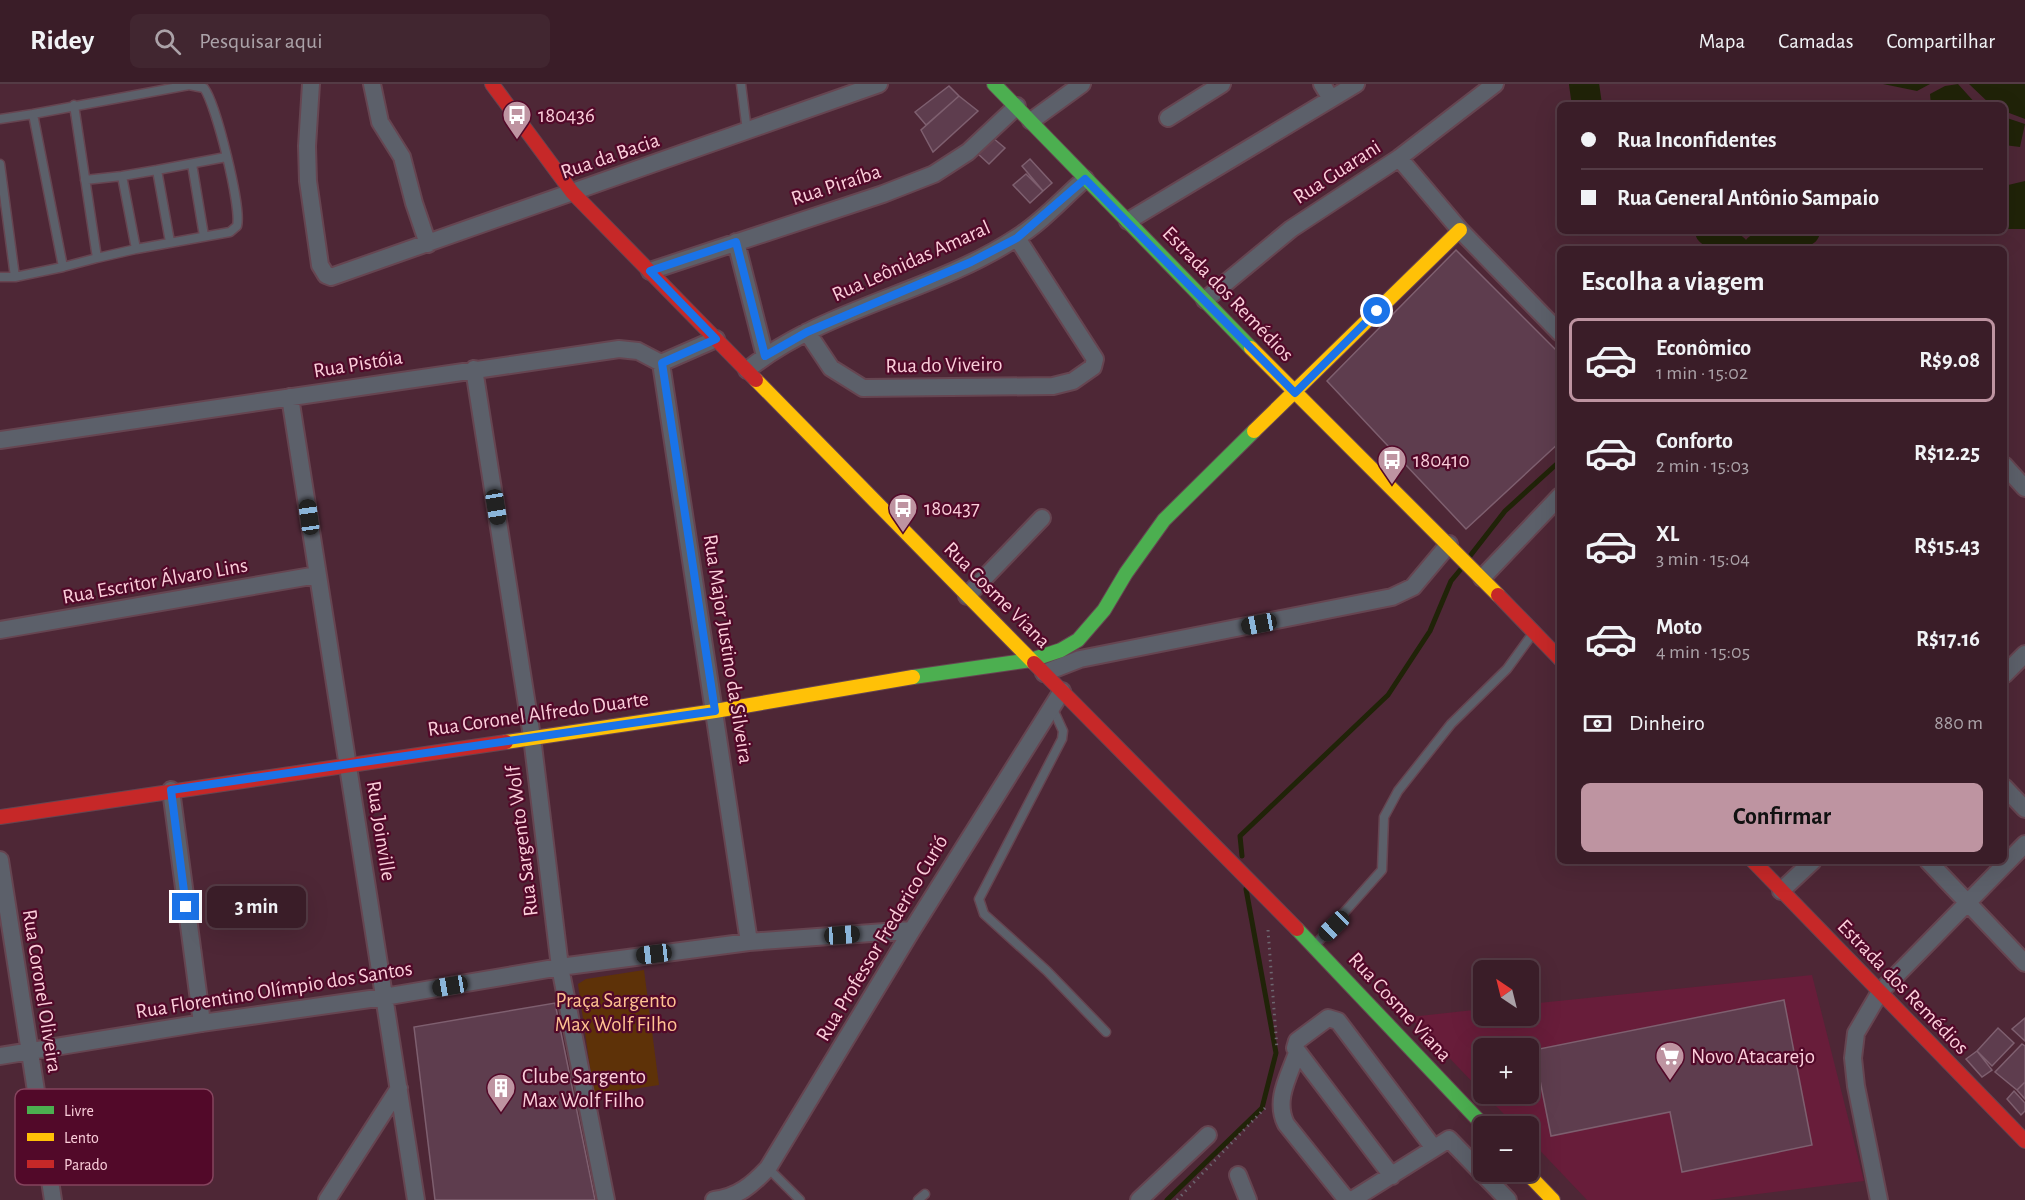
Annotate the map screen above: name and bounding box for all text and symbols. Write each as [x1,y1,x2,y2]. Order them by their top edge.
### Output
search box [130,14,550,68]
icon: search [151,25,184,58]
text: Ridey [30,27,94,55]
text: Pesquisar aqui [199,30,323,52]
text: Mapa [1699,31,1745,52]
text: Camadas [1778,31,1853,52]
text: Compartilhar [1886,31,1995,52]
bus stop icon: 180436 [501,99,533,141]
place label: 180436 [538,105,595,126]
street label: Rua da Bacia [558,129,662,183]
text: Rua Inconfidentes [1617,129,1777,151]
street label: Rua Guarani [1290,136,1384,208]
street label: Rua Piraíba [789,161,884,209]
text: Rua General Antônio Sampaio [1617,187,1879,209]
street label: Rua Leônidas Amaral [829,217,993,305]
street label: Estrada dos Remédios [1158,223,1298,365]
text: Escolha a viagem [1581,268,1764,295]
route start [1363,297,1390,324]
icon: car [1584,333,1638,387]
text: Econômico [1656,337,1751,359]
street label: Rua Pistóia [312,347,405,381]
text: R$9.08 [1919,349,1980,371]
street label: Rua do Viveiro [885,353,1003,377]
text: 1 min · 15:02 [1656,363,1748,383]
icon: car [1584,426,1638,480]
text: Conforto [1656,430,1733,452]
text: R$12.25 [1914,442,1980,464]
bus stop icon: 180410 [1376,444,1408,486]
place label: 180410 [1413,450,1470,471]
text: 2 min · 15:03 [1656,456,1749,476]
car [484,488,508,526]
bus stop icon: 180437 [887,492,919,534]
car [298,498,320,536]
place label: 180437 [924,498,980,519]
icon: car [1584,519,1638,573]
text: XL [1656,523,1679,545]
street label: Rua Major Justino da Silveira [699,533,757,766]
text: R$15.43 [1914,535,1980,557]
street label: Rua Cosme Viana [940,538,1054,652]
text: 3 min · 15:04 [1656,549,1750,569]
street label: Rua Escritor Álvaro Lins [60,552,249,608]
car [1240,612,1278,636]
icon: car [1584,612,1638,666]
text: Moto [1656,616,1702,638]
text: R$17.16 [1916,628,1980,650]
text: 4 min · 15:05 [1656,642,1750,662]
street label: Rua Coronel Alfredo Duarte [426,688,650,740]
icon: cash [1581,707,1614,740]
text: Dinheiro [1629,712,1705,734]
text: 880 m [1934,713,1983,733]
street label: Rua Sargento Wolf [502,763,542,917]
street label: Rua Joinville [363,779,399,883]
button: Confirmar [1581,783,1983,852]
street label: Rua Professor Frederico Curió [812,831,952,1045]
callout: 3 min [207,886,306,928]
route end [172,893,199,920]
text: 3 min [235,897,278,917]
car [1315,907,1353,945]
street label: Rua Coronel Oliveira [19,908,65,1074]
street label: Estrada dos Remédios [1833,916,1973,1058]
car [823,925,861,945]
car [635,943,673,965]
street label: Rua Cosme Viana [1344,948,1456,1066]
street label: Rua Florentino Olímpio dos Santos [134,958,414,1022]
north arrow [1473,960,1539,1026]
map controls [1473,960,1539,1182]
car [431,974,469,998]
park label: Praça Sargento Max Wolf Filho [555,990,677,1035]
button: + [1473,1038,1539,1104]
supermarket icon: Novo Atacarejo [1654,1040,1686,1082]
place label: Novo Atacarejo [1691,1046,1815,1067]
place label: Clube Sargento Max Wolf Filho [522,1066,646,1111]
building icon: Clube Sargento Max Wolf Filho [485,1072,517,1114]
legend [15,1089,213,1185]
text: Livre [64,1103,94,1119]
button: − [1473,1116,1539,1182]
text: Lento [64,1130,99,1146]
text: Parado [64,1157,108,1173]

